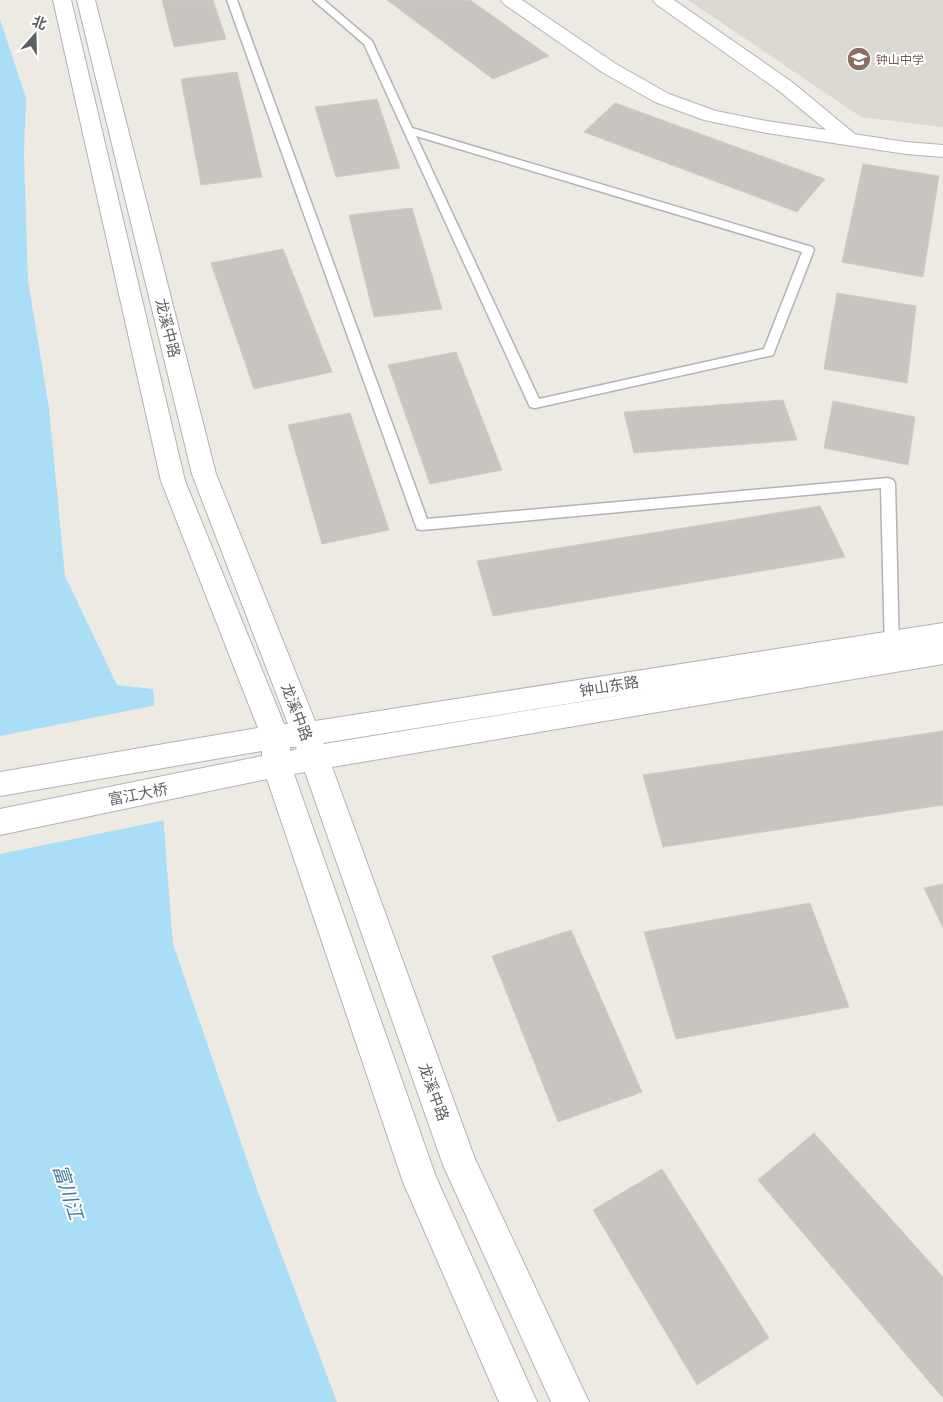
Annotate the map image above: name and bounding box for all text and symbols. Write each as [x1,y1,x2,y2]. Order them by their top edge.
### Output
north arrow [10,10,60,60]
text: 北 [30,12,49,33]
school or university icon: 钟山中学 [846,46,872,72]
place label: 钟山中学 [876,52,924,67]
street label: 龙溪中路 [152,297,184,359]
street label: 钟山东路 [578,672,640,700]
street label: 龙溪中路 [277,681,317,743]
street label: 富江大桥 [107,779,169,809]
street label: 龙溪中路 [415,1061,453,1123]
water label: 富川江 [48,1161,88,1225]

